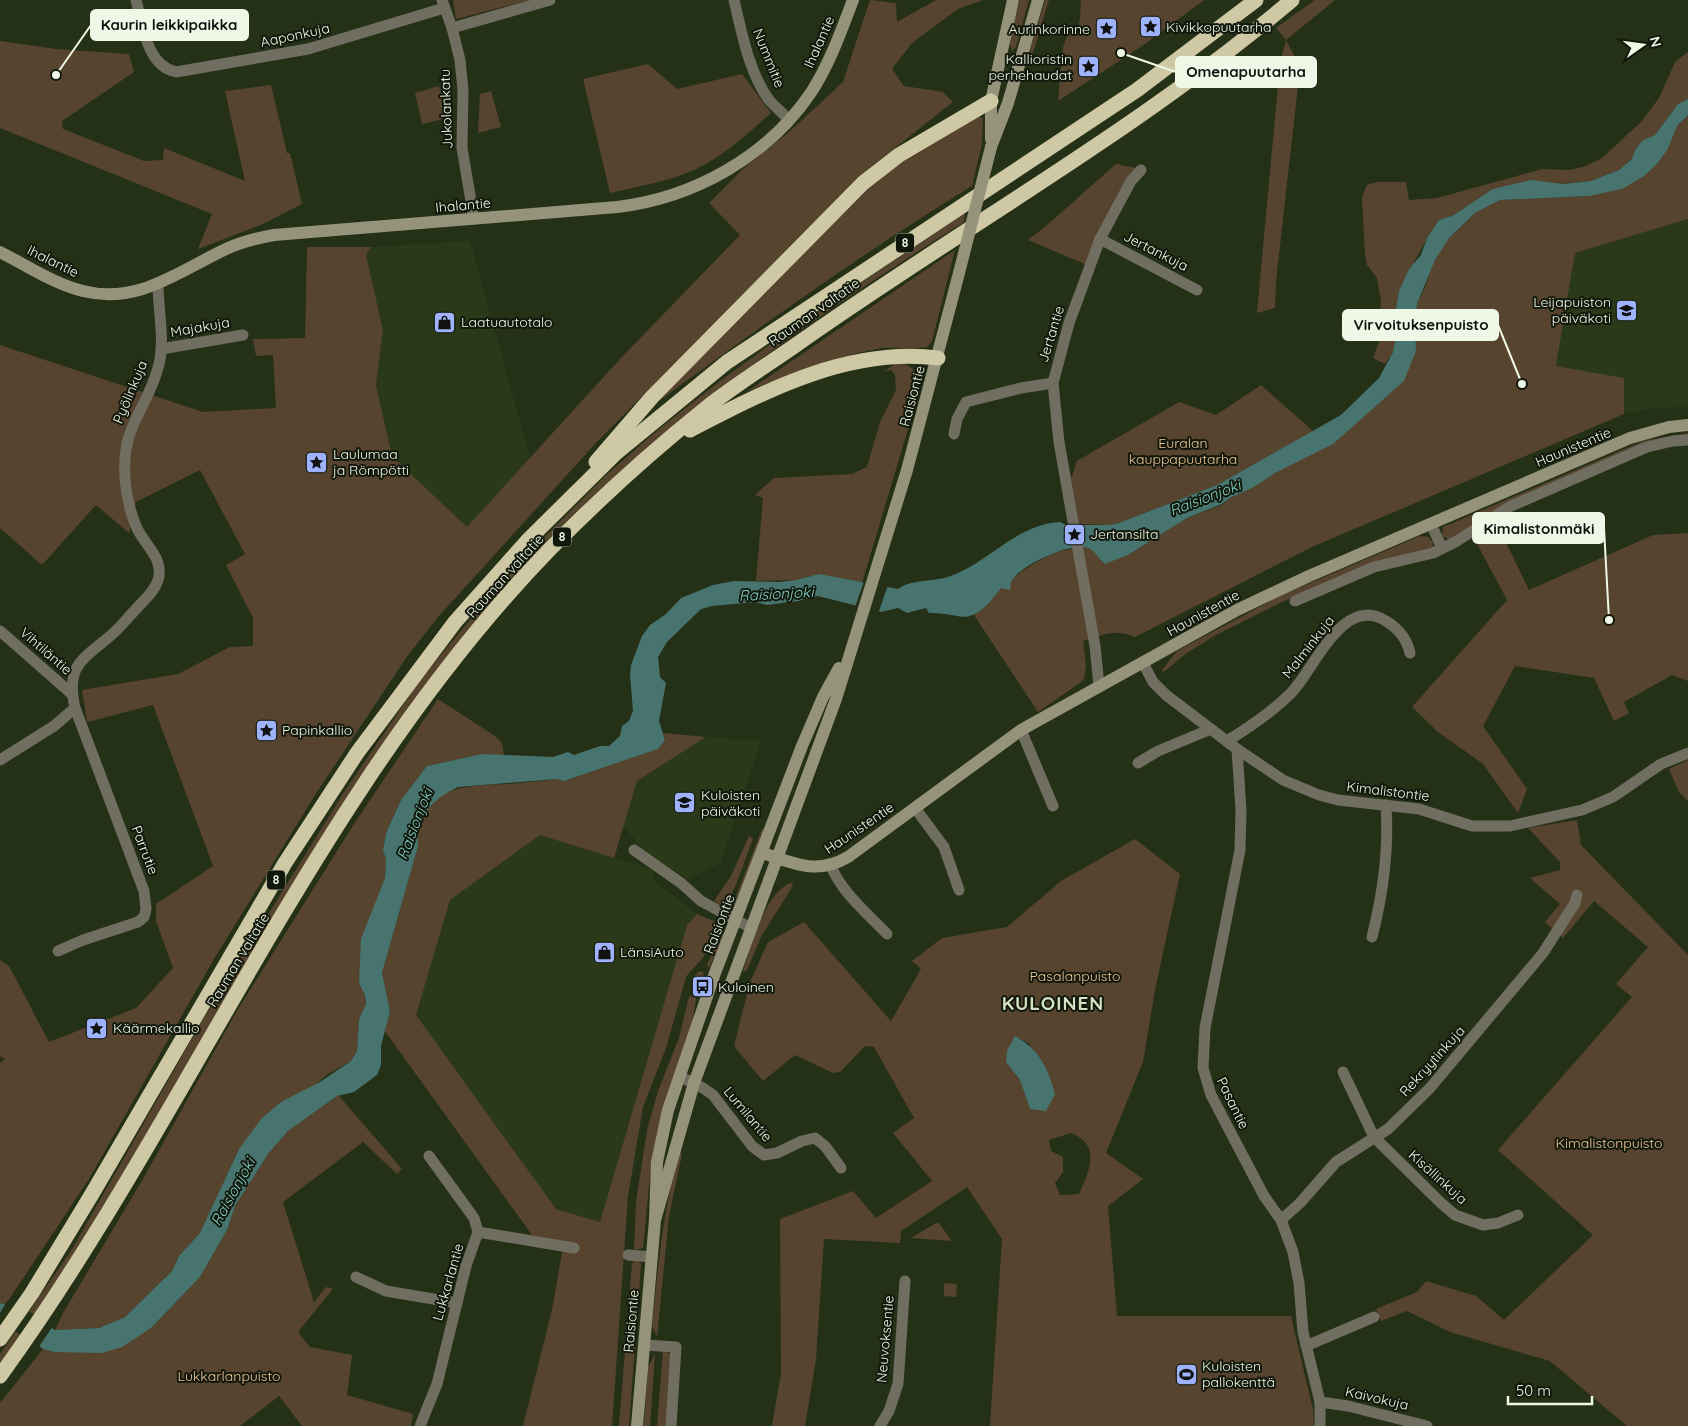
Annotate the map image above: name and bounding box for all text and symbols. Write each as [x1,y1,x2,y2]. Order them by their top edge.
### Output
callout: Kaurin leikkipaikka [91,10,248,40]
street label: Ihalantie [800,13,839,71]
text: Kaurin leikkipaikka [101,15,237,34]
place icon: Kivikkopuutarha [1138,15,1162,39]
place icon: Aurinkorinne [1094,17,1118,41]
place label: Kivikkopuutarha [1166,18,1271,36]
street label: Aaponkuja [259,19,331,51]
place label: Aurinkorinne [1009,20,1090,38]
north arrow [1618,20,1668,70]
street label: Nummitie [749,26,789,90]
text: N [1646,35,1666,49]
place label: Kallioristin perhehaudat [988,50,1072,84]
place icon: Kallioristin perhehaudat [1076,55,1100,79]
callout: Omenapuutarha [1176,57,1316,87]
text: Omenapuutarha [1186,62,1306,81]
street label: Jukolankatu [436,69,456,149]
street label: Ihalantie [435,194,491,216]
street label: Jertankuja [1121,227,1191,275]
road number: 8 [896,234,914,252]
street label: Ihalantie [24,241,82,281]
street label: Rauman valtatie [765,274,863,350]
place label: Leijapuiston päiväkoti [1533,293,1611,327]
school or university icon: Leijapuiston päiväkoti [1615,298,1639,322]
street label: Jertantie [1034,303,1068,365]
shop icon: Laatuautotalo [433,310,457,334]
callout: Virvoituksenpuisto [1343,310,1498,340]
street label: Majakuja [169,313,231,341]
place label: Laatuautotalo [461,313,552,331]
text: Virvoituksenpuisto [1353,315,1489,334]
street label: Pyölinkuja [109,358,151,426]
street label: Raisiontie [895,363,929,429]
street label: Haunistentie [1532,423,1614,471]
park label: Euralan kauppapuutarha [1129,434,1237,468]
place label: Laulumaa ja Römpötti [332,445,409,479]
place icon: Laulumaa ja Römpötti [305,450,329,474]
water label: Raisionjoki [1167,475,1245,520]
callout: Kimalistonmäki [1473,513,1604,543]
text: Kimalistonmäki [1483,519,1595,538]
place icon: Jertansilta [1062,522,1086,546]
place label: Jertansilta [1090,525,1159,543]
road number: 8 [553,528,571,546]
street label: Rauman valtatie [463,530,547,622]
water label: Raisionjoki [738,582,816,605]
street label: Haunistentie [1163,586,1243,640]
street label: Malminkuja [1278,612,1338,682]
street label: Vihtiläntie [16,623,76,679]
place icon: Papinkallio [254,718,278,742]
place label: Papinkallio [282,721,352,739]
street label: Kimalistontie [1346,777,1431,805]
water label: Raisionjoki [392,784,437,862]
place label: Kuloisten päiväkoti [701,786,760,820]
school or university icon: Kuloisten päiväkoti [673,791,697,815]
street label: Haunistentie [821,798,897,858]
street label: Parrutie [127,823,163,877]
road number: 8 [267,870,285,890]
street label: Raisiontie [699,891,739,956]
street label: Rauman valtatie [203,910,273,1010]
shop icon: LänsiAuto [592,940,616,964]
place label: LänsiAuto [620,943,684,961]
park label: Pasalanpuisto [1030,967,1120,985]
bus stop icon: Kuloinen [690,975,714,999]
place label: Kuloinen [718,978,774,996]
district label: KULOINEN [1002,991,1104,1015]
place icon: Käärmekallio [85,1016,109,1040]
place label: Käärmekallio [113,1019,199,1037]
street label: Rekryytinkuja [1395,1022,1469,1100]
street label: Pasantie [1213,1074,1253,1132]
street label: Lumilantie [720,1083,776,1145]
park label: Kimalistonpuisto [1556,1134,1662,1152]
street label: Kisällinkuja [1405,1146,1471,1208]
water label: Raisionjoki [206,1153,260,1229]
street label: Lukkarlantie [428,1241,468,1323]
street label: Raisiontie [619,1289,643,1353]
street label: Neuvoksentie [872,1295,898,1383]
place label: Kuloisten pallokenttä [1202,1357,1275,1391]
sports icon: Kuloisten pallokenttä [1174,1362,1198,1386]
park label: Lukkarlanpuisto [177,1367,281,1385]
scale bar [1508,1374,1592,1406]
text: 50 m [1516,1381,1551,1400]
street label: Kaivokuja [1344,1382,1410,1414]

